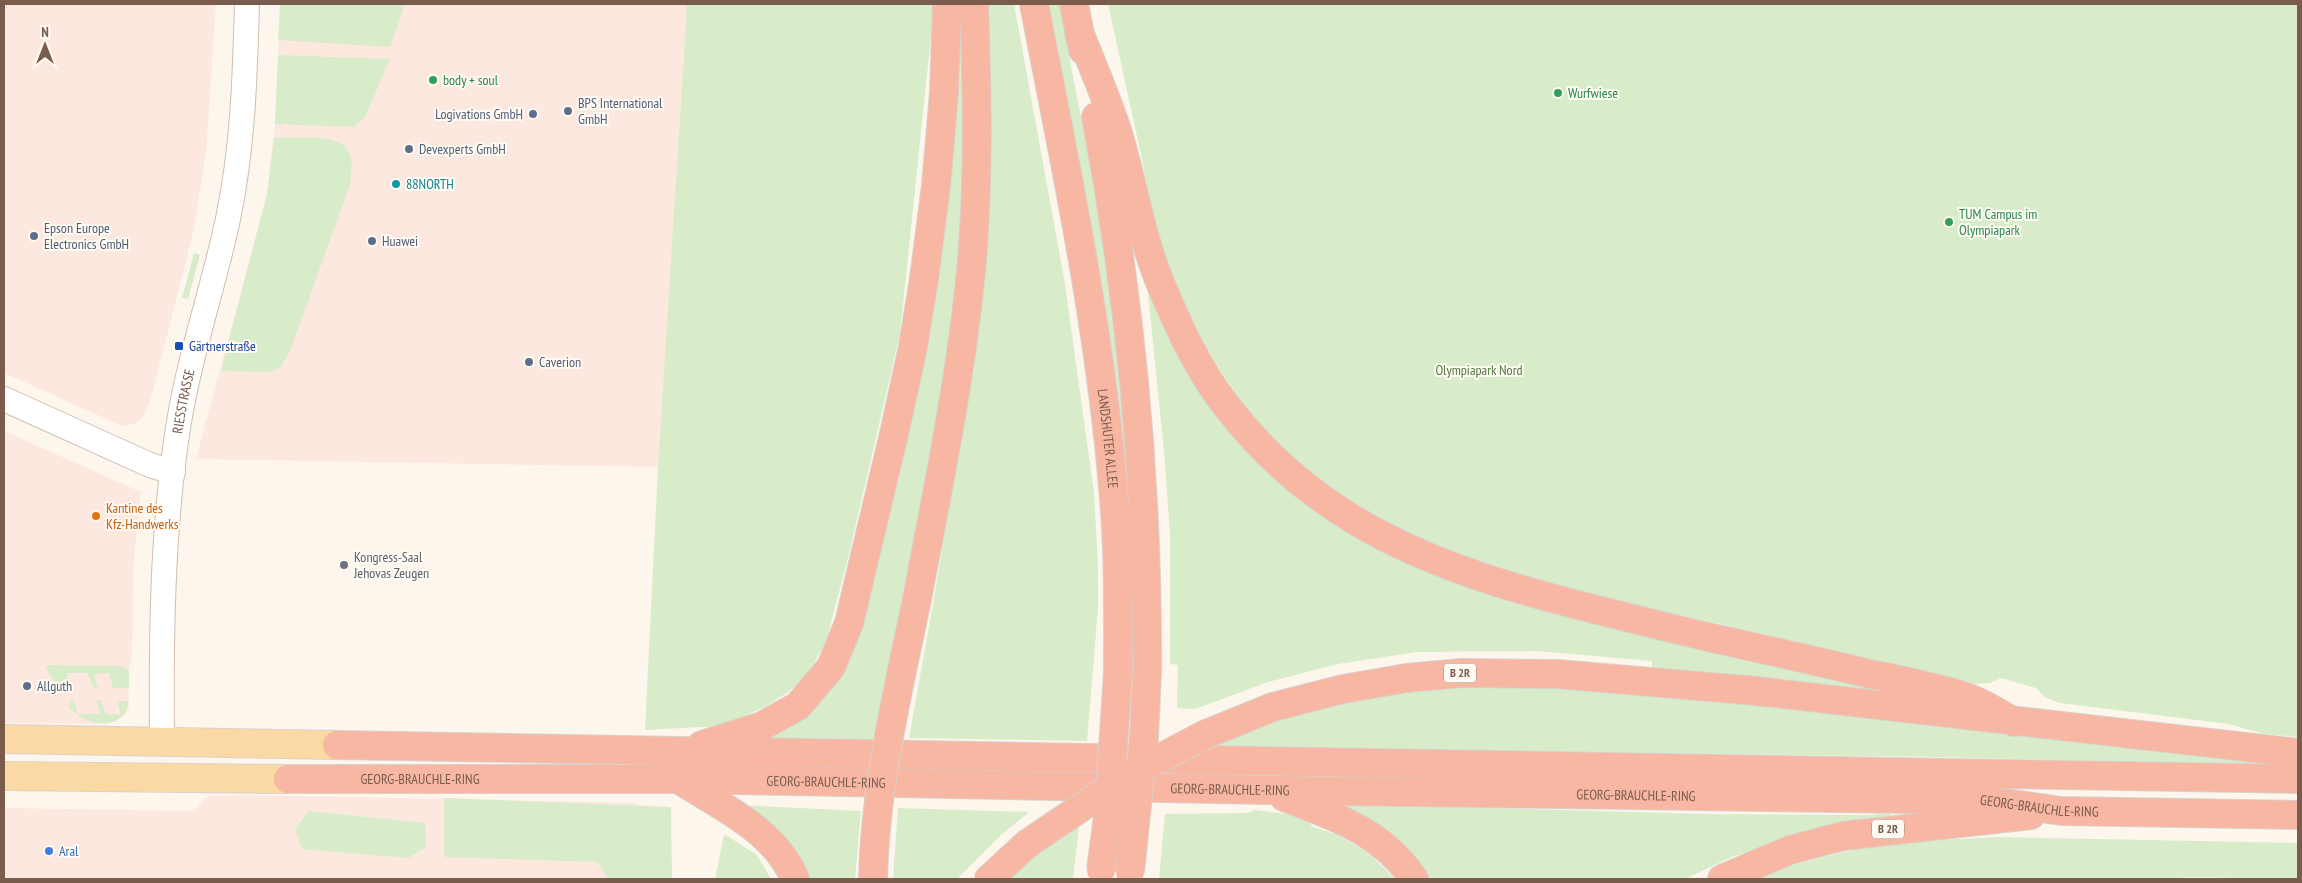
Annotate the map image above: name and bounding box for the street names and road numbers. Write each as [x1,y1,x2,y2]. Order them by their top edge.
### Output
street label: RIESSTRASSE [168,367,198,435]
street label: LANDSHUTER ALLEE [1094,388,1122,489]
road number: B 2R [1444,664,1476,682]
street label: GEORG-BRAUCHLE-RING [360,770,480,788]
street label: GEORG-BRAUCHLE-RING [766,772,886,792]
street label: GEORG-BRAUCHLE-RING [1170,779,1290,799]
street label: GEORG-BRAUCHLE-RING [1576,785,1696,805]
street label: GEORG-BRAUCHLE-RING [1979,791,2099,821]
road number: B 2R [1872,820,1904,839]

